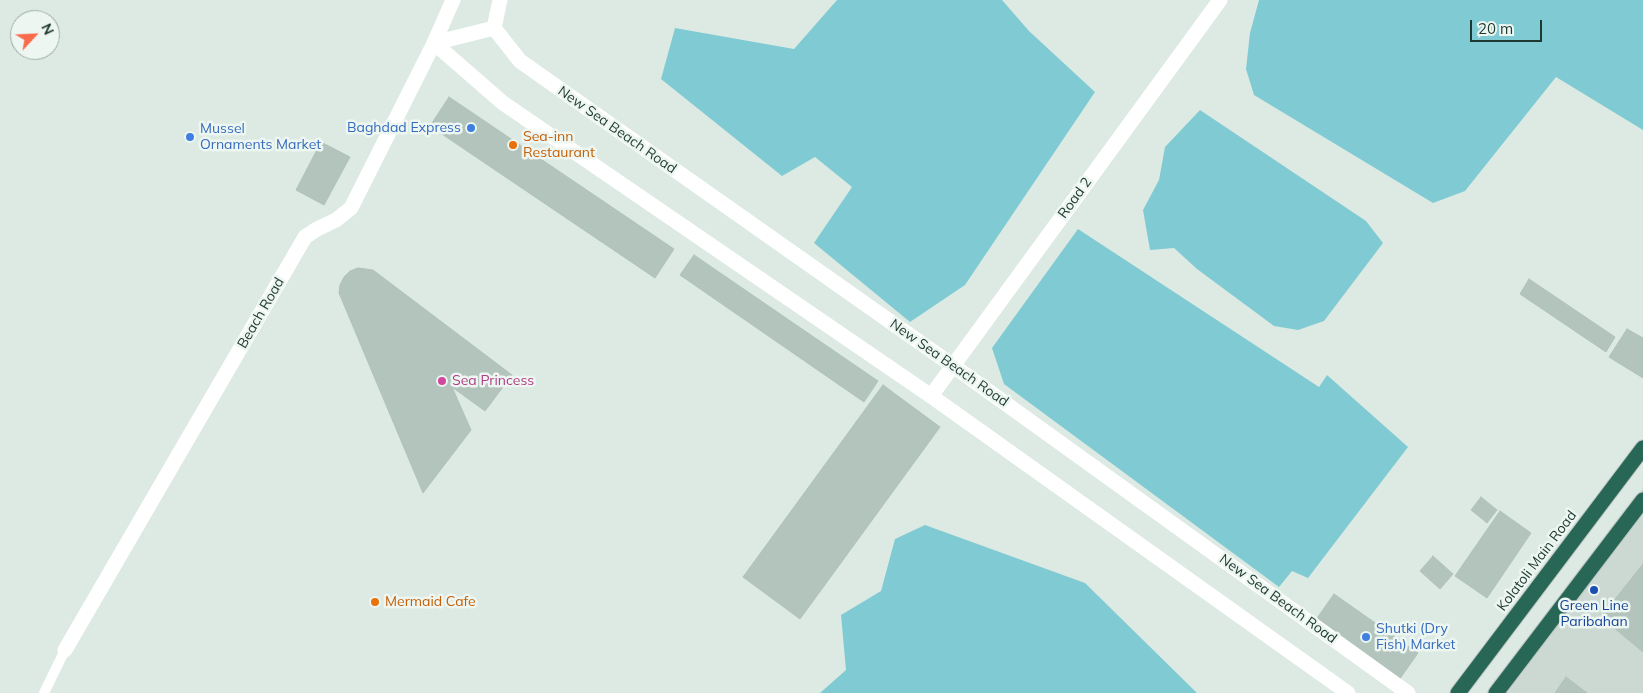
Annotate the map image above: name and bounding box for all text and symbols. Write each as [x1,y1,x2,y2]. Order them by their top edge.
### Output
north arrow [10,10,60,60]
scale bar [1473,10,1546,42]
text: 20 m [1478,19,1513,38]
text: N [37,20,58,38]
street label: New Sea Beach Road [554,83,680,177]
place label: Baghdad Express [347,120,461,136]
place label: Mussel Ornaments Market [200,121,321,154]
marker: Baghdad Express [465,122,477,134]
place label: Sea-inn Restaurant [523,129,595,162]
marker: Mussel Ornaments Market [184,131,196,143]
marker: Sea-inn Restaurant [507,139,519,151]
street label: Road 2 [1055,174,1095,222]
street label: Beach Road [234,275,288,351]
street label: New Sea Beach Road [886,316,1012,410]
place label: Sea Princess [452,373,534,389]
marker: Sea Princess [436,375,448,387]
street label: Kolatoli Main Road [1494,507,1580,615]
street label: New Sea Beach Road [1216,551,1340,647]
marker: Green Line Paribahan [1588,584,1600,596]
place label: Mermaid Cafe [385,594,476,610]
marker: Mermaid Cafe [369,596,381,608]
place label: Green Line Paribahan [1559,598,1629,630]
place label: Shutki (Dry Fish) Market [1376,621,1455,654]
marker: Shutki (Dry Fish) Market [1360,631,1372,643]

